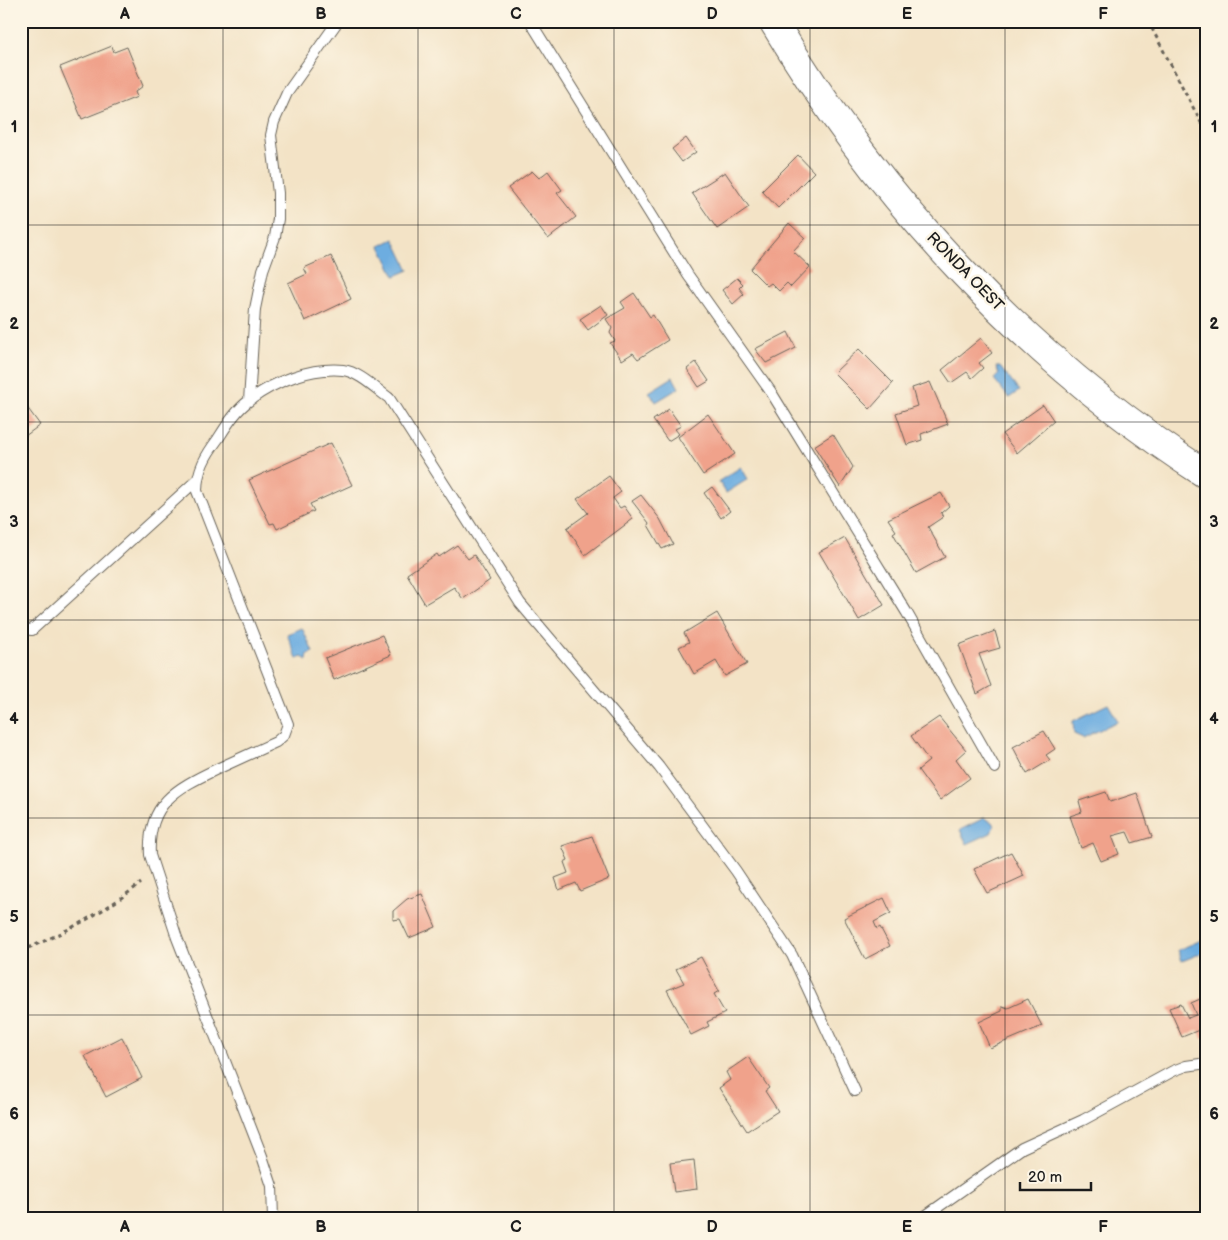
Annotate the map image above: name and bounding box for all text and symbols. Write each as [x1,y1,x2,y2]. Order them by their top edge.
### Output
text: A [119,5,130,24]
text: B [315,5,327,24]
text: C [510,5,522,24]
text: D [706,5,718,24]
text: E [902,5,912,24]
text: F [1098,5,1108,24]
text: 1 [11,118,17,137]
text: 1 [1211,118,1217,137]
street label: RONDA OEST [923,228,1008,316]
text: 2 [9,315,19,334]
text: 2 [1209,315,1219,334]
text: 3 [9,513,19,532]
text: 3 [1209,513,1219,532]
text: 4 [9,710,19,729]
text: 4 [1209,710,1219,729]
text: 5 [9,908,19,927]
text: 5 [1209,908,1219,927]
text: 6 [9,1105,19,1124]
text: 6 [1209,1105,1219,1124]
scale bar [1020,1160,1092,1192]
text: 20 m [1028,1168,1062,1187]
text: A [119,1218,130,1237]
text: B [315,1218,327,1237]
text: C [510,1218,522,1237]
text: D [706,1218,718,1237]
text: E [902,1218,912,1237]
text: F [1098,1218,1108,1237]

